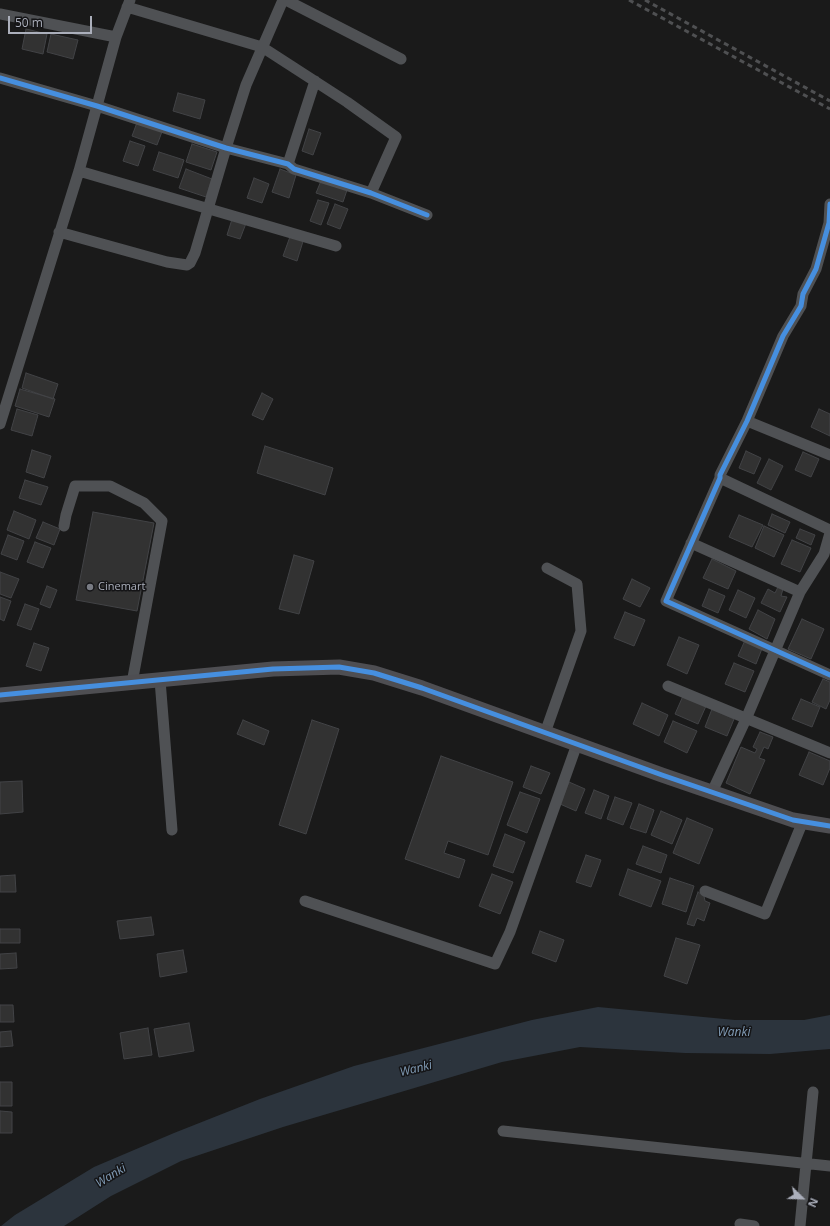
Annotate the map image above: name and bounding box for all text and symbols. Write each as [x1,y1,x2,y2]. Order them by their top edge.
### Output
scale bar [10,8,94,34]
text: 50 m [15,14,43,31]
place label: Cinemart [98,580,145,594]
marker: Cinemart [85,582,95,592]
water label: Wanki [718,1026,750,1040]
water label: Wanki [398,1058,434,1080]
water label: Wanki [93,1161,129,1191]
north arrow [782,1178,822,1218]
text: N [805,1196,822,1210]

